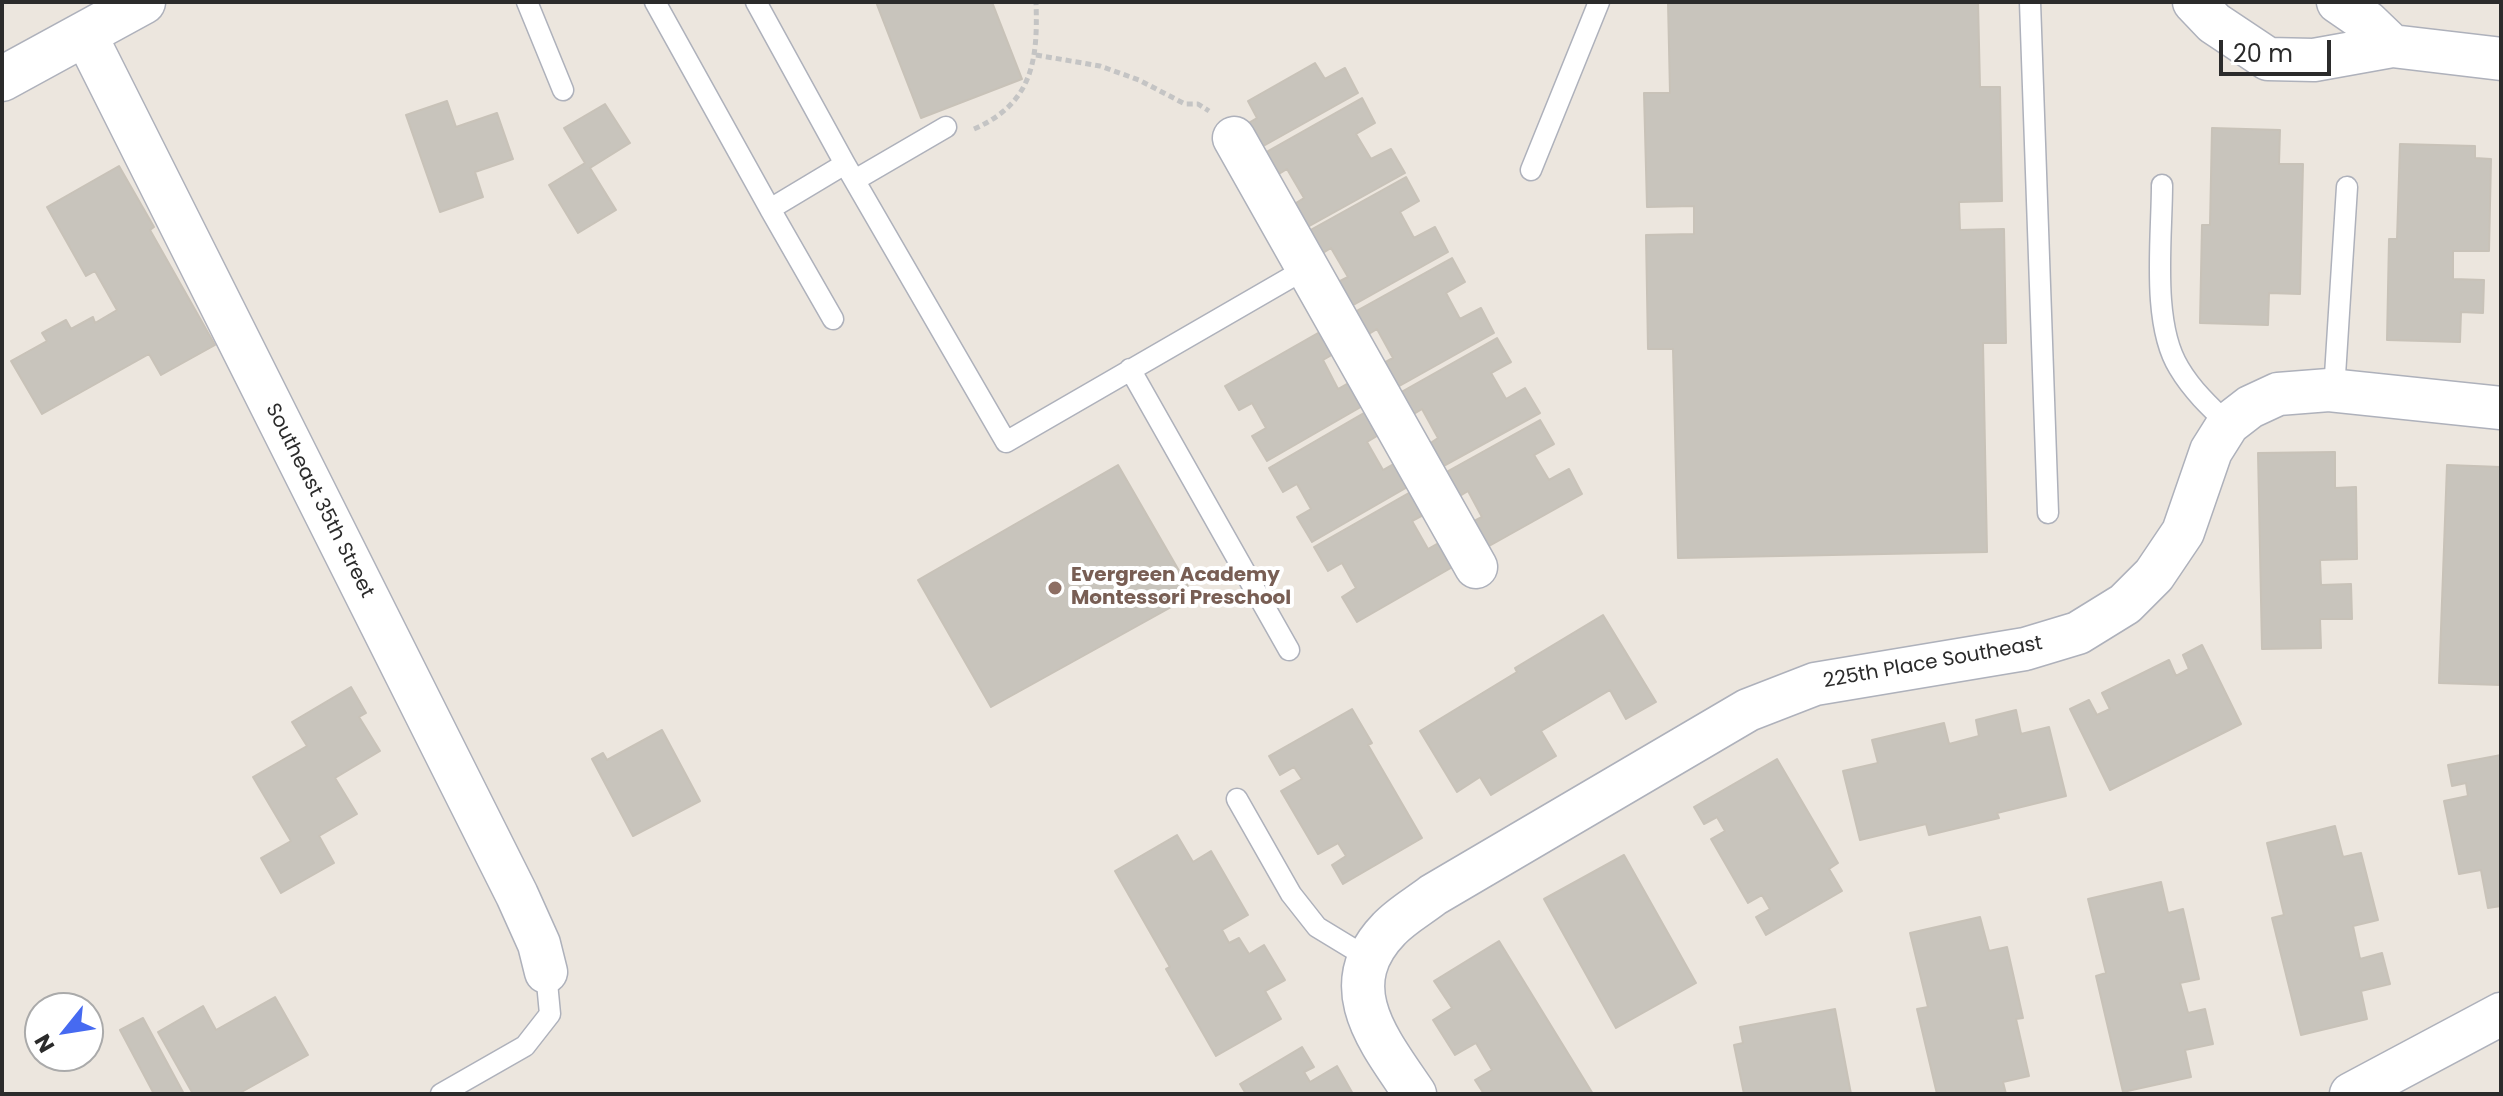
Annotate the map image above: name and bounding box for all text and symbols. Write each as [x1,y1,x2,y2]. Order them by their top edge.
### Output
scale bar [2223,24,2335,74]
text: 20 m [2233,37,2293,70]
street label: Southeast 35th Street [260,400,378,602]
place label: Evergreen Academy Montessori Preschool [1071,564,1291,611]
marker: Evergreen Academy Montessori Preschool [1046,579,1064,597]
street label: 225th Place Southeast [1822,632,2044,694]
north arrow [24,992,104,1072]
text: N [27,1028,62,1058]

